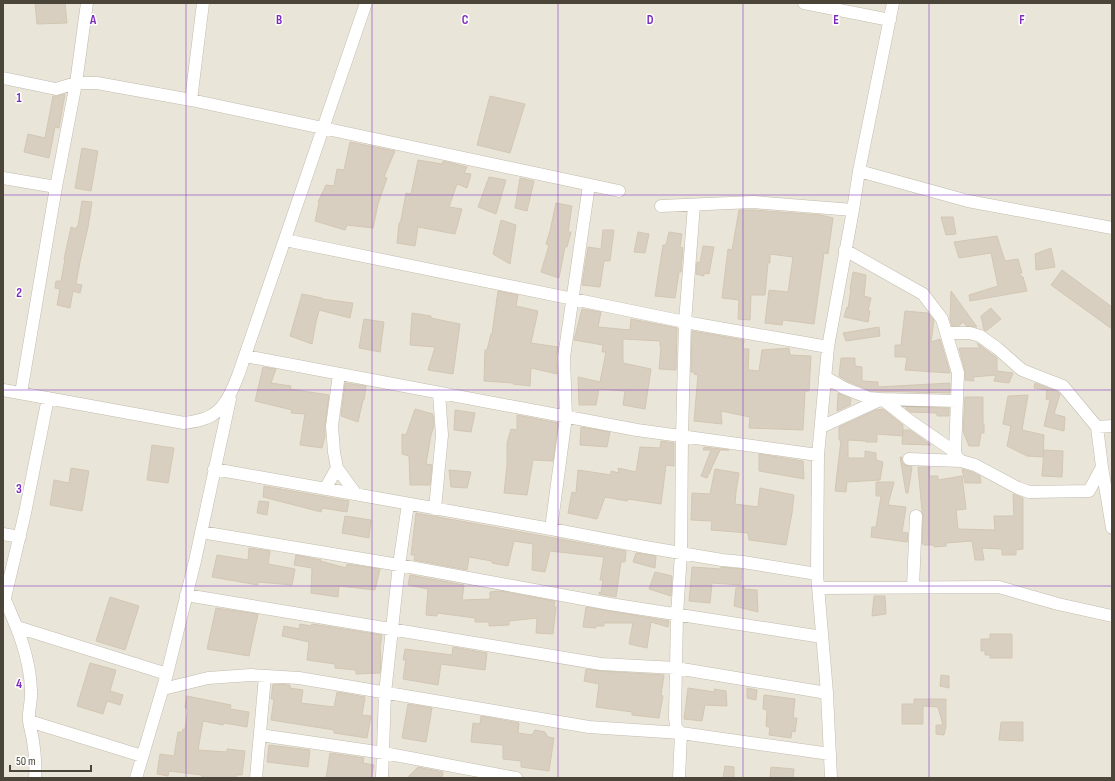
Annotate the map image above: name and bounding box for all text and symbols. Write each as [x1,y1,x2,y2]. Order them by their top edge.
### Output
text: A [89,12,97,28]
text: B [276,12,282,28]
text: C [462,12,469,28]
text: D [647,12,654,28]
text: E [833,12,839,28]
text: F [1019,12,1025,28]
text: 1 [16,90,22,106]
text: 2 [16,285,22,301]
text: 3 [16,481,22,497]
text: 4 [16,676,22,692]
scale bar [10,747,91,773]
text: 50 m [16,754,36,769]

